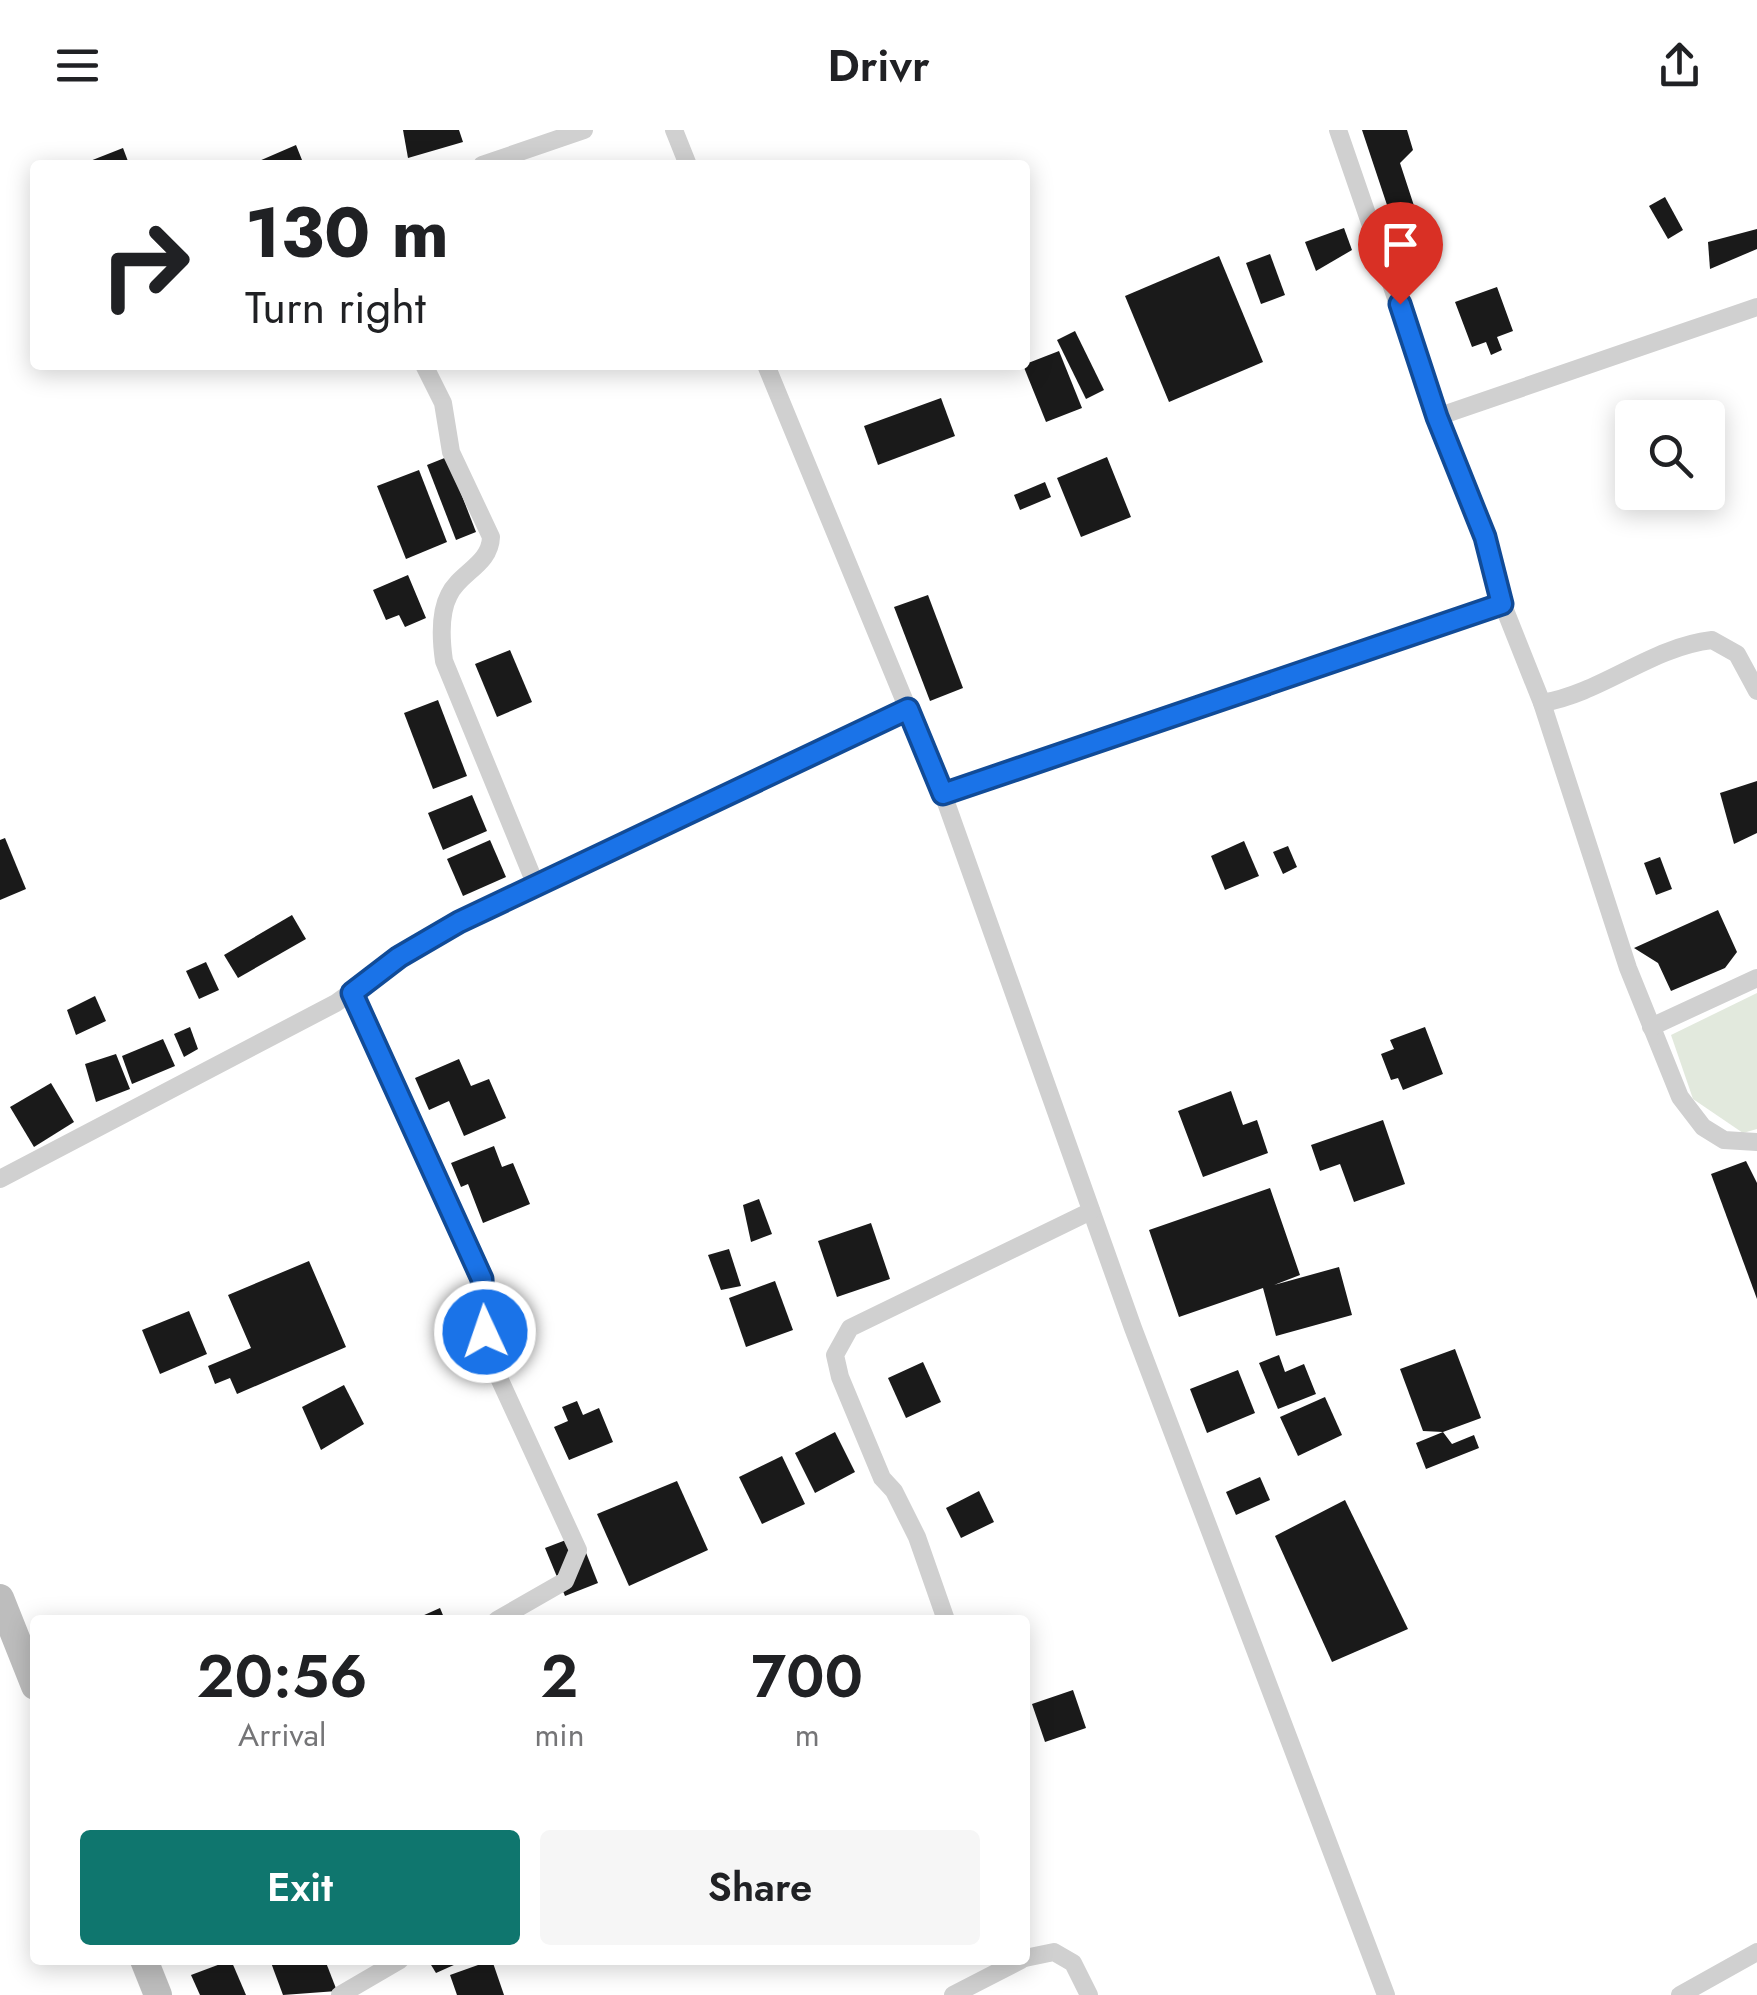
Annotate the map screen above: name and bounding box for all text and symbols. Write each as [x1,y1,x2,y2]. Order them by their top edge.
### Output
text: Drivr [827,33,930,98]
icon: menu [50,38,105,93]
icon: share [1652,38,1707,93]
text: 130 m [245,182,449,283]
icon: right [80,200,210,330]
pin [1358,202,1443,305]
icon: arrive [1373,217,1428,272]
text: Turn right [245,275,426,340]
map controls [1615,400,1725,510]
button: search [1615,400,1725,510]
position arrow [433,1280,537,1384]
text: 20:56 [197,1633,368,1720]
text: 2 [541,1633,578,1720]
text: 700 [751,1633,863,1720]
text: Arrival [238,1712,326,1758]
text: min [534,1712,584,1758]
text: m [795,1712,820,1758]
button: Exit [80,1830,520,1945]
button: Share [540,1830,980,1945]

